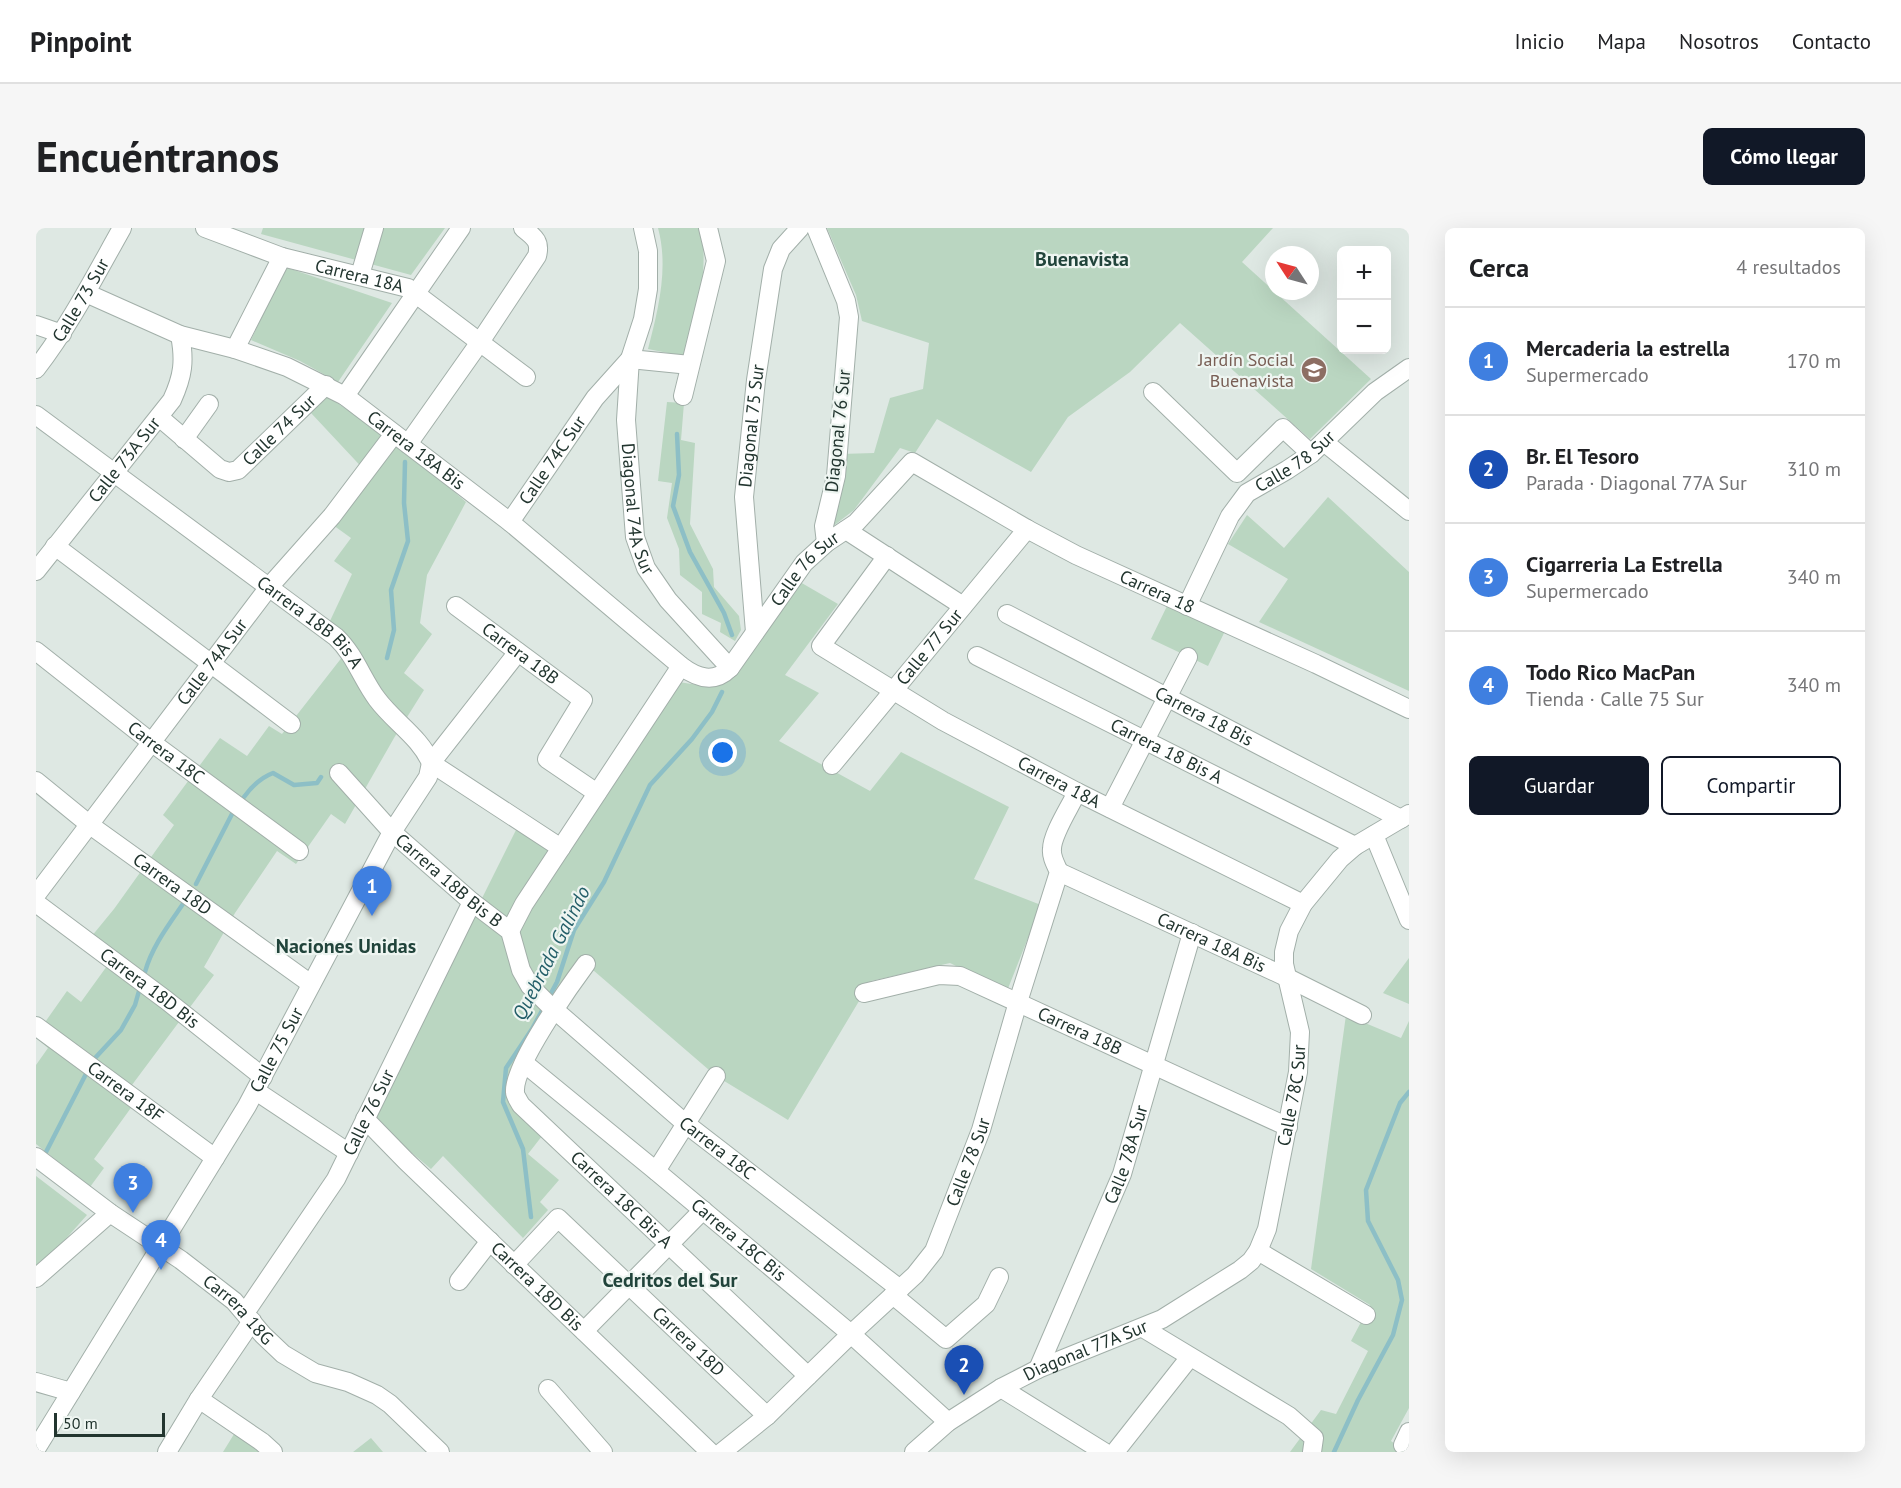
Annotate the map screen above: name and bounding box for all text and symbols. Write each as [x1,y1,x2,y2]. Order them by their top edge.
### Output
text: Pinpoint [30,23,132,60]
text: Inicio [1515,28,1564,55]
text: Mapa [1597,28,1646,55]
text: Nosotros [1679,28,1759,55]
text: Contacto [1792,28,1871,55]
button: Cómo llegar [1703,128,1865,185]
text: Encuéntranos [36,129,279,184]
district label: Buenavista [1035,246,1129,272]
north arrow [1265,246,1319,300]
map controls [1337,246,1391,354]
button: + [1337,246,1391,300]
text: Cerca [1469,251,1529,284]
street label: Calle 73 Sur [47,254,114,346]
street label: Carrera 18A [313,254,407,298]
text: 4 resultados [1736,254,1841,280]
button: − [1337,300,1391,354]
text: Mercaderia la estrella [1526,334,1730,362]
place label: Jardín Social Buenavista [1197,348,1295,392]
text: 1 [1483,348,1494,374]
text: 170 m [1787,348,1841,374]
school or university icon: Jardín Social Buenavista [1299,355,1329,385]
text: Supermercado [1526,362,1649,388]
street label: Diagonal 75 Sur [733,363,769,488]
street label: Diagonal 76 Sur [820,368,855,494]
street label: Calle 74 Sur [237,389,320,471]
street label: Carrera 18A Bis [363,405,470,495]
street label: Calle 74C Sur [513,411,591,509]
street label: Calle 73A Sur [83,412,165,507]
street label: Calle 78 Sur [1251,425,1340,497]
street label: Diagonal 74A Sur [617,442,659,579]
text: Br. El Tesoro [1526,442,1639,470]
text: 2 [1483,456,1494,482]
text: 310 m [1787,456,1841,482]
text: Parada · Diagonal 77A Sur [1526,470,1747,496]
street label: Calle 76 Sur [765,526,843,611]
text: Cigarreria La Estrella [1526,550,1723,578]
street label: Carrera 18 [1116,564,1198,618]
text: 3 [1483,564,1494,590]
text: 340 m [1787,564,1841,590]
street label: Carrera 18B Bis A [253,570,368,673]
text: Supermercado [1526,578,1649,604]
street label: Calle 77 Sur [891,604,967,690]
street label: Calle 74A Sur [172,614,252,710]
street label: Carrera 18B [477,617,564,689]
text: Todo Rico MacPan [1526,658,1695,686]
text: 4 [1483,672,1494,698]
text: 340 m [1787,672,1841,698]
street label: Carrera 18 Bis [1151,681,1257,751]
text: Tienda · Calle 75 Sur [1526,686,1704,712]
street label: Carrera 18 Bis A [1107,713,1227,789]
street label: Carrera 18C [123,716,209,788]
your location [708,738,737,767]
street label: Carrera 18A [1014,751,1105,813]
button: Guardar [1469,756,1649,815]
button: Compartir [1661,756,1841,815]
street label: Carrera 18B Bis B [391,828,507,932]
street label: Carrera 18D [129,848,216,920]
pin: 1 [352,866,392,916]
water label: Quebrada Galindo [506,882,596,1024]
street label: Carrera 18A Bis [1154,907,1270,977]
district label: Naciones Unidas [276,933,416,959]
street label: Carrera 18D Bis [95,943,204,1033]
street label: Carrera 18B [1034,1001,1126,1060]
street label: Calle 75 Sur [244,1003,308,1096]
street label: Calle 78C Sur [1272,1044,1310,1148]
street label: Carrera 18F [83,1056,168,1127]
street label: Calle 76 Sur [337,1065,399,1159]
street label: Calle 78A Sur [1098,1102,1152,1208]
street label: Carrera 18C [674,1111,760,1184]
street label: Calle 78 Sur [940,1115,995,1210]
street label: Carrera 18C Bis A [566,1146,678,1253]
pin: 3 [114,1164,152,1213]
street label: Carrera 18C Bis [686,1193,791,1286]
pin: 4 [142,1220,180,1270]
street label: Carrera 18D Bis [486,1236,588,1336]
district label: Cedritos del Sur [602,1267,738,1293]
street label: Carrera 18G [198,1269,278,1350]
street label: Carrera 18D [648,1301,730,1381]
street label: Diagonal 77A Sur [1019,1314,1151,1386]
pin: 2 [944,1346,984,1395]
scale bar [54,1410,165,1438]
text: 50 m [63,1413,98,1433]

